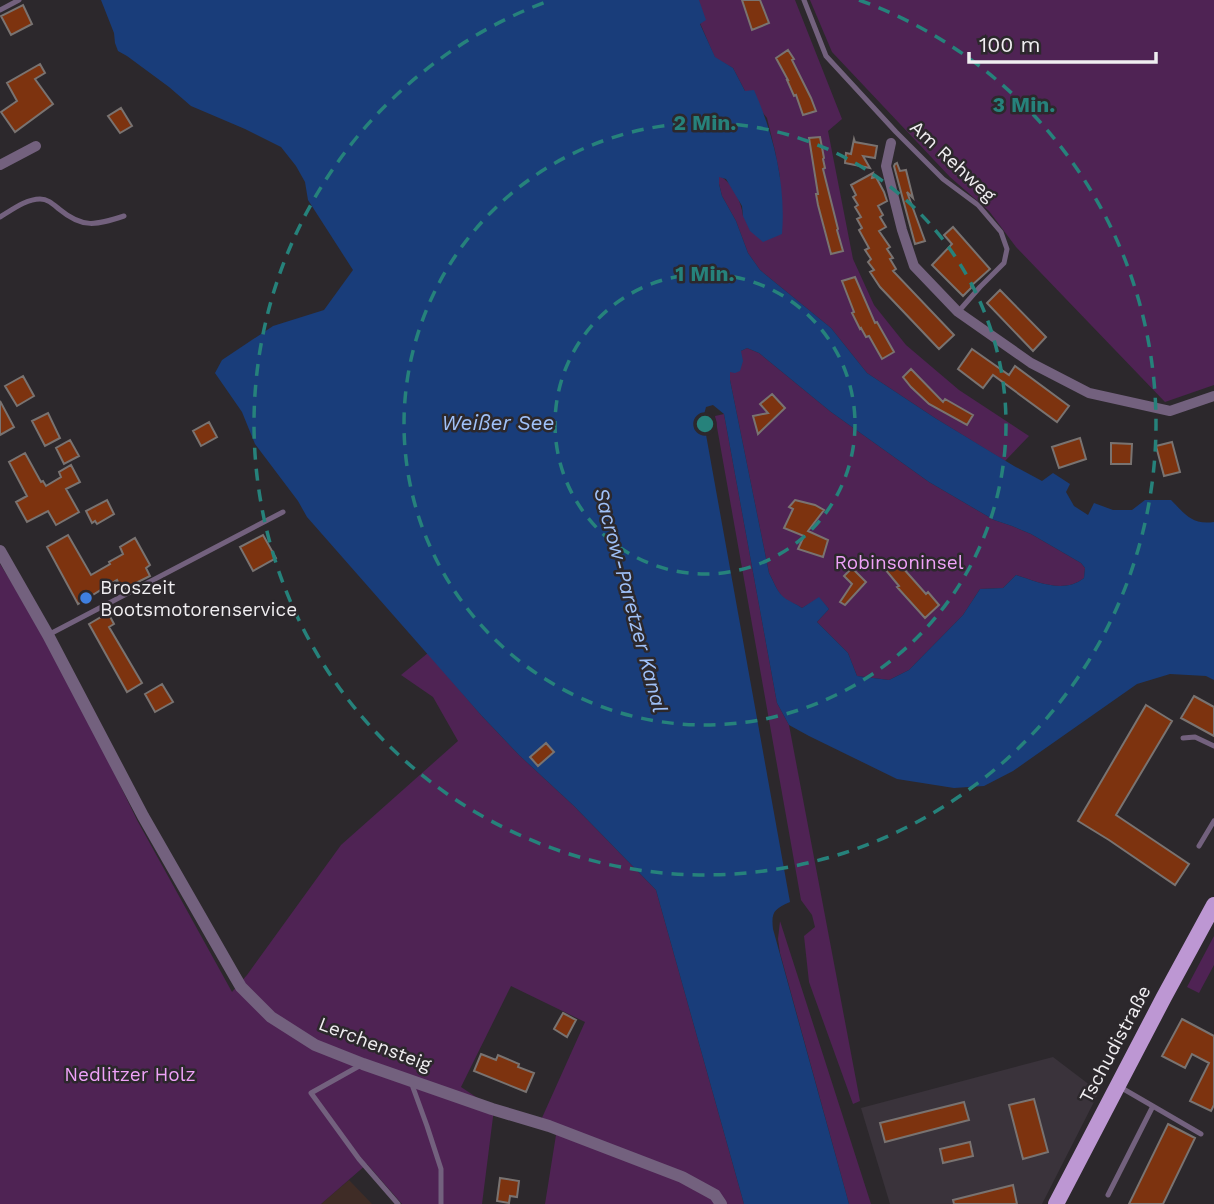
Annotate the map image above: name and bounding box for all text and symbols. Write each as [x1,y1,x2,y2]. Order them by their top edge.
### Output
scale bar [969,21,1156,65]
text: 100 m [979,32,1041,57]
text: 3 Min. [993,92,1055,117]
text: 2 Min. [674,110,736,135]
street label: Am Rehweg [905,116,1001,207]
text: 1 Min. [675,261,735,286]
water label: Weißer See [441,410,555,435]
centre of rings [693,412,717,436]
water label: Sacrow-Paretzer Kanal [589,485,673,715]
park label: Robinsoninsel [834,551,964,574]
place label: Broszeit Bootsmotorenservice [100,576,297,621]
marker: Broszeit Bootsmotorenservice [78,590,94,606]
street label: Tschudistraße [1074,981,1156,1107]
street label: Lerchensteig [315,1012,435,1076]
park label: Nedlitzer Holz [64,1063,196,1086]

